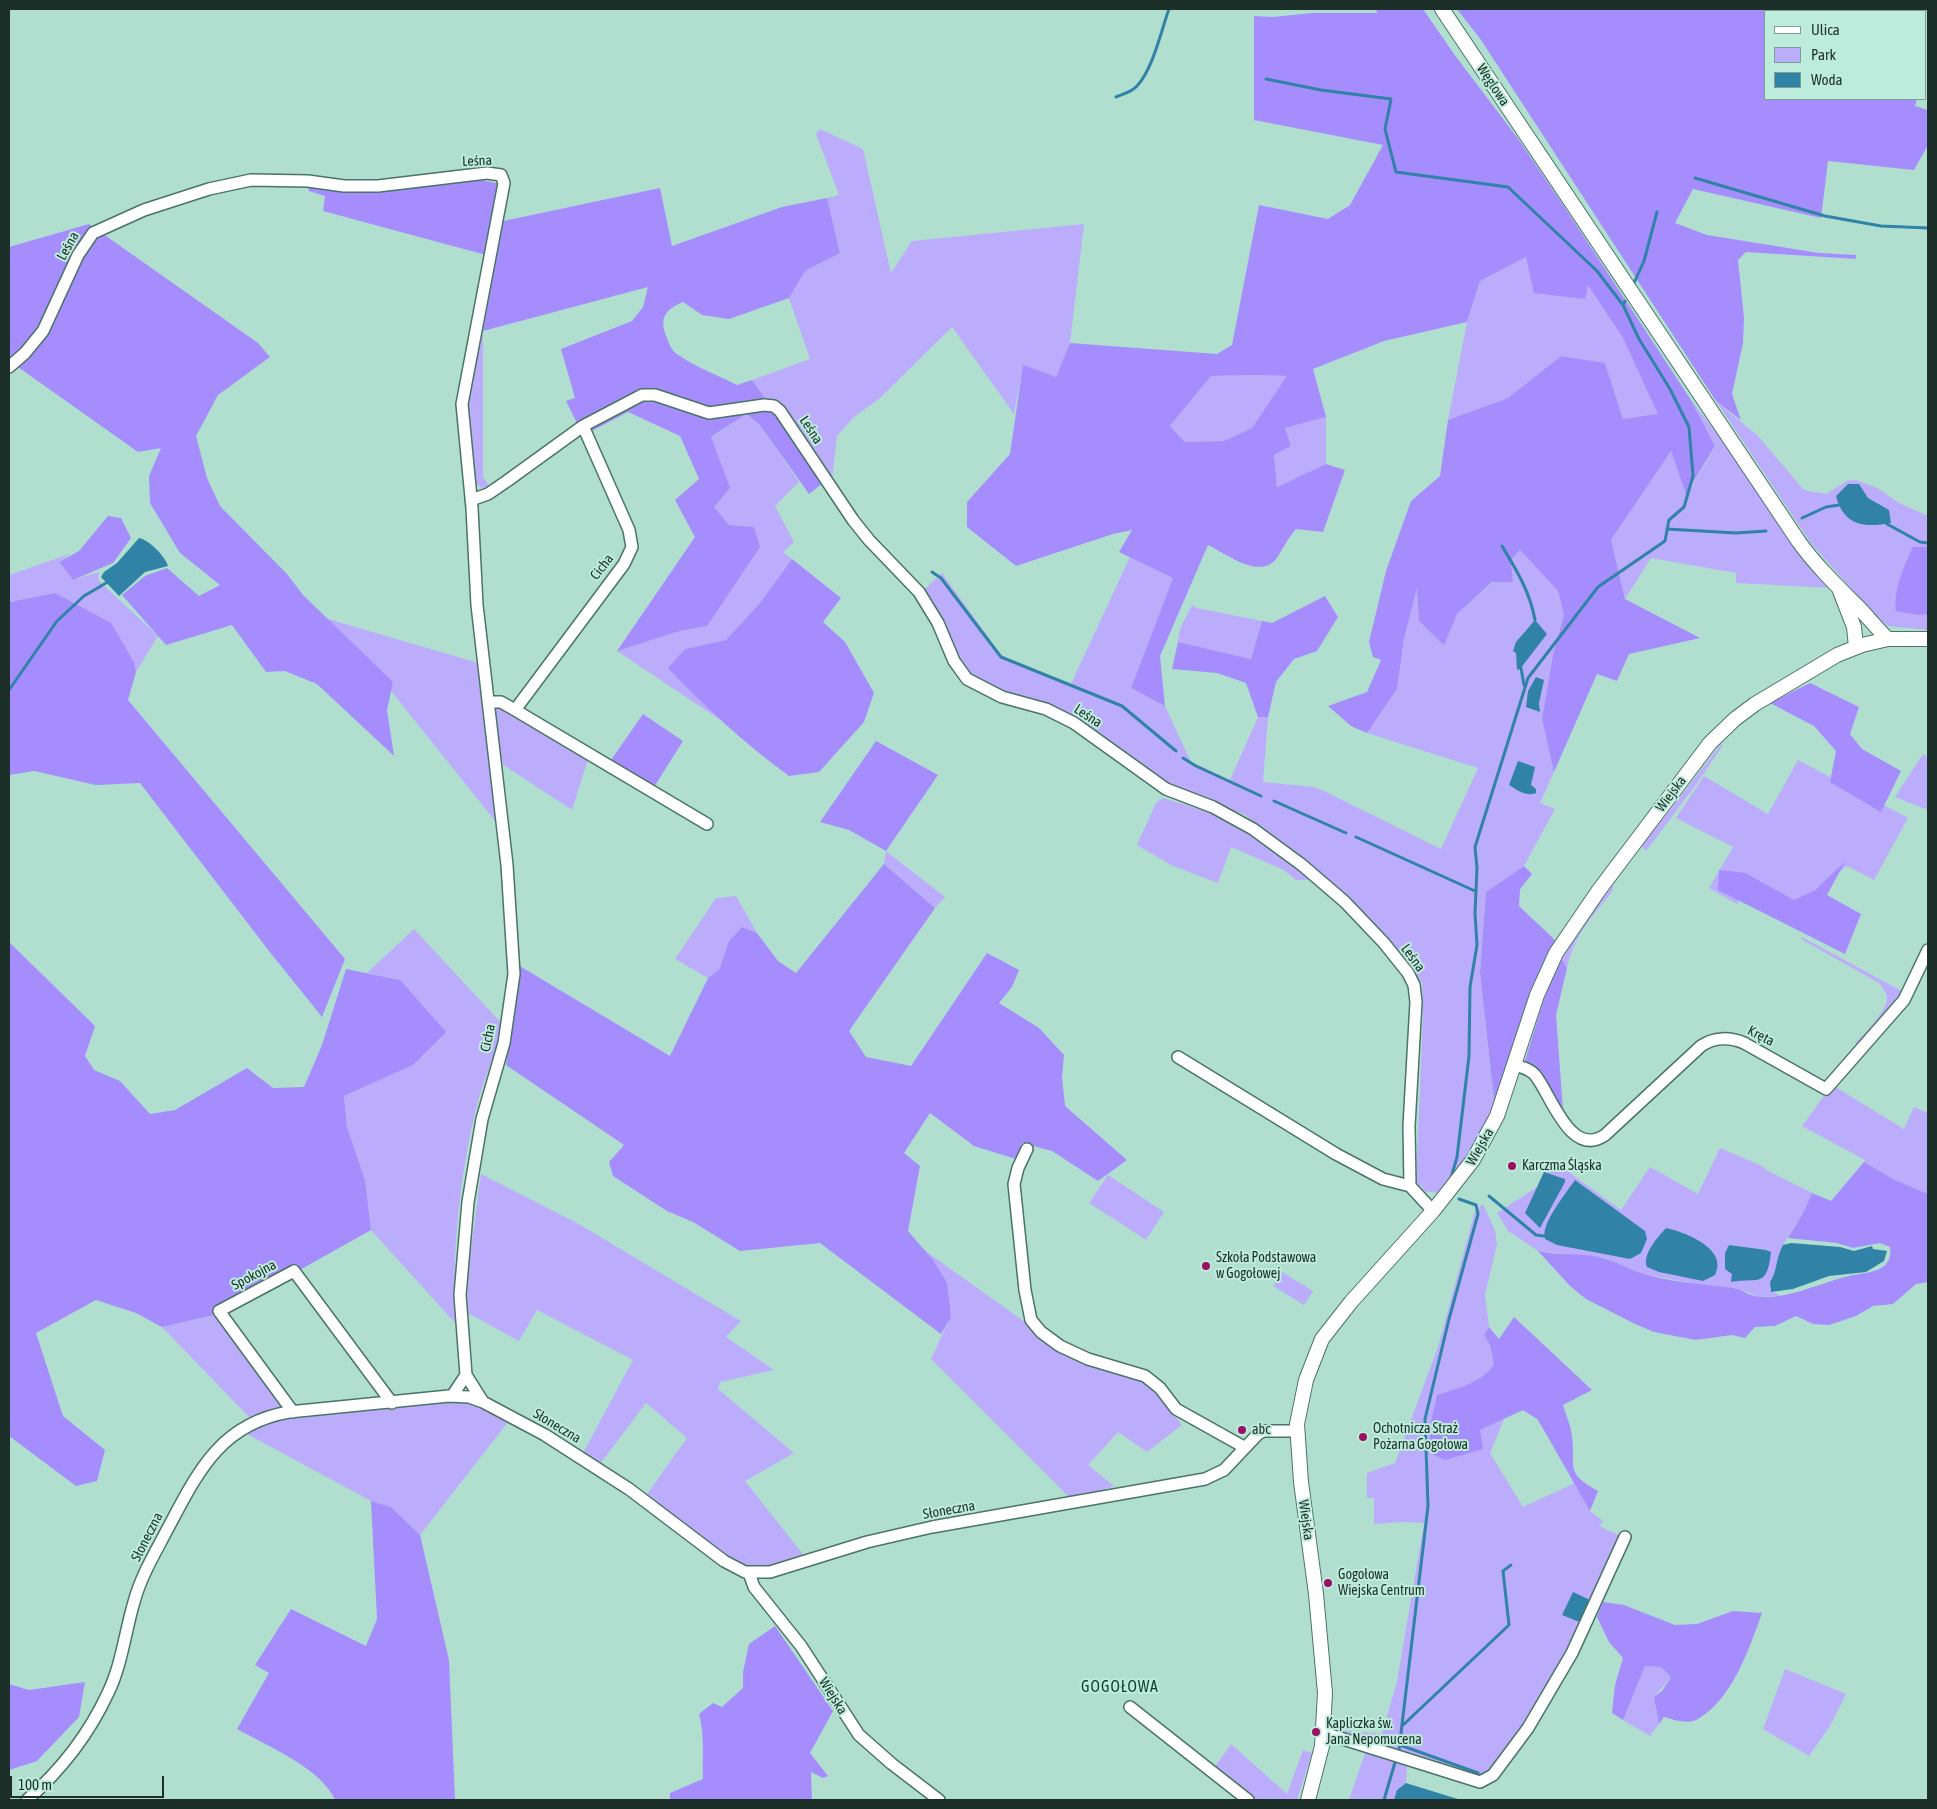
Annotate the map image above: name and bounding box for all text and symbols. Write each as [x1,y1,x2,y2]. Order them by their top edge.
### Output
legend [1764,10,1927,100]
text: Ulica [1811,21,1840,38]
text: Park [1811,46,1836,63]
street label: Węglowa [1473,61,1513,109]
text: Woda [1811,71,1843,88]
street label: Leśna [462,152,492,170]
street label: Leśna [53,229,83,263]
street label: Leśna [796,413,826,447]
street label: Cicha [587,551,617,583]
street label: Leśna [1071,701,1105,731]
street label: Wiejska [1652,773,1690,815]
street label: Leśna [1397,941,1429,975]
street label: Kręta [1745,1022,1777,1050]
street label: Cicha [477,1023,499,1053]
street label: Wiejska [1463,1125,1497,1169]
place label: Karczma Śląska [1522,1158,1602,1174]
marker: Karczma Śląska [1506,1160,1518,1172]
place label: Szkoła Podstawowa w Gogołowej [1216,1250,1316,1282]
street label: Spokojna [229,1256,279,1294]
marker: Szkoła Podstawowa w Gogołowej [1200,1260,1212,1272]
street label: Słoneczna [530,1405,584,1447]
place label: Ochotnicza Straż Pożarna Gogołowa [1373,1421,1468,1454]
place label: abc [1252,1422,1270,1438]
marker: abc [1236,1424,1248,1436]
marker: Ochotnicza Straż Pożarna Gogołowa [1357,1431,1369,1443]
street label: Słoneczna [922,1497,976,1523]
street label: Wiejska [1295,1499,1317,1541]
street label: Słoneczna [128,1510,166,1564]
place label: Gogołowa Wiejska Centrum [1338,1567,1425,1600]
marker: Gogołowa Wiejska Centrum [1322,1577,1334,1589]
street label: Wiejska [815,1674,851,1718]
district label: GOGOŁOWA [1080,1677,1160,1697]
place label: Kapliczka św. Jana Nepomucena [1326,1716,1422,1748]
marker: Kapliczka św. Jana Nepomucena [1310,1726,1322,1738]
scale bar [12,1766,166,1798]
text: 100 m [18,1776,52,1793]

